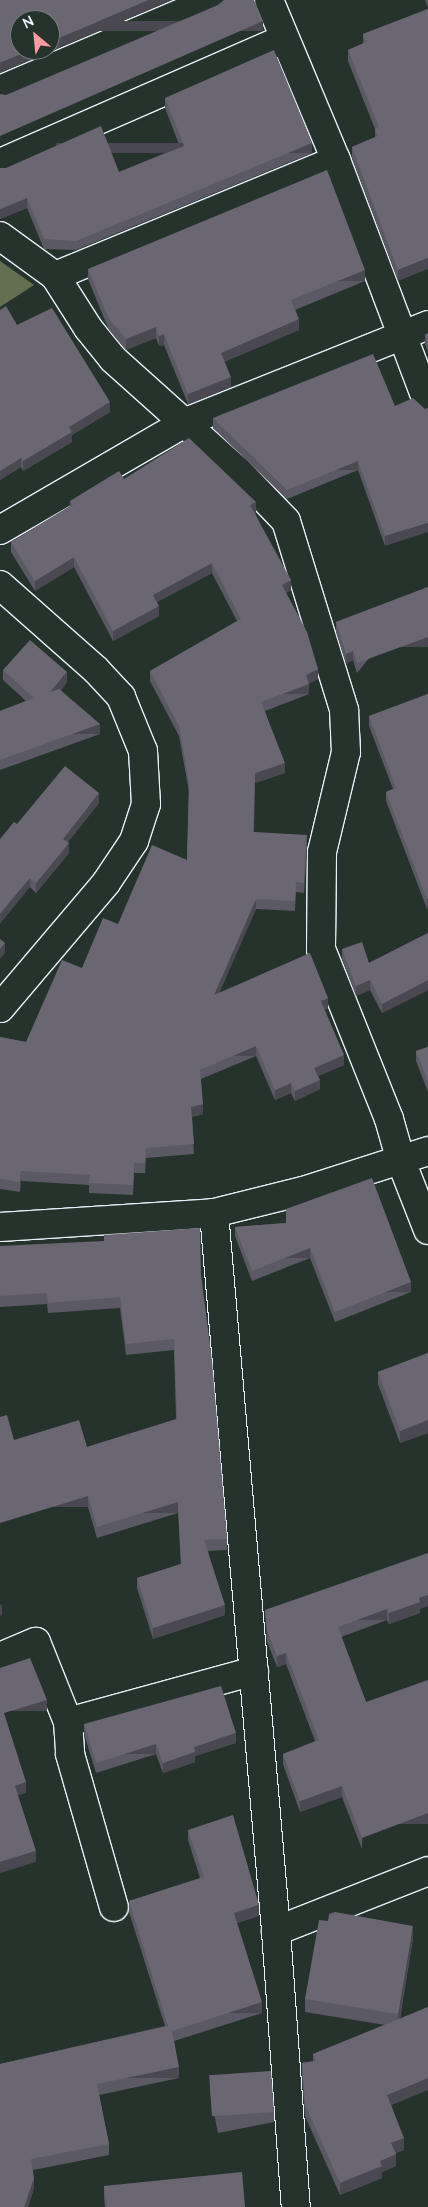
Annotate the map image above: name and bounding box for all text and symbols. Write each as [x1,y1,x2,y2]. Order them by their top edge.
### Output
north arrow [10,10,60,60]
text: N [20,12,37,34]

